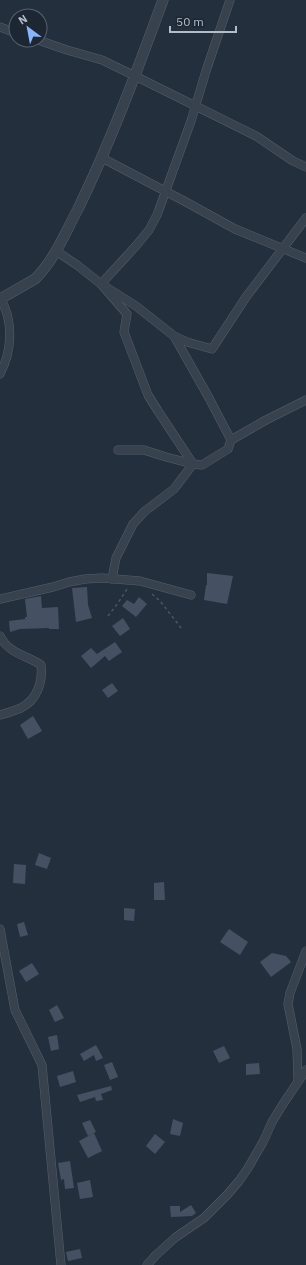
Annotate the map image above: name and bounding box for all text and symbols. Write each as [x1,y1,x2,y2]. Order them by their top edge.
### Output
north arrow [8,8,48,48]
scale bar [170,8,236,34]
text: N [16,11,30,28]
text: 50 m [176,14,204,29]

